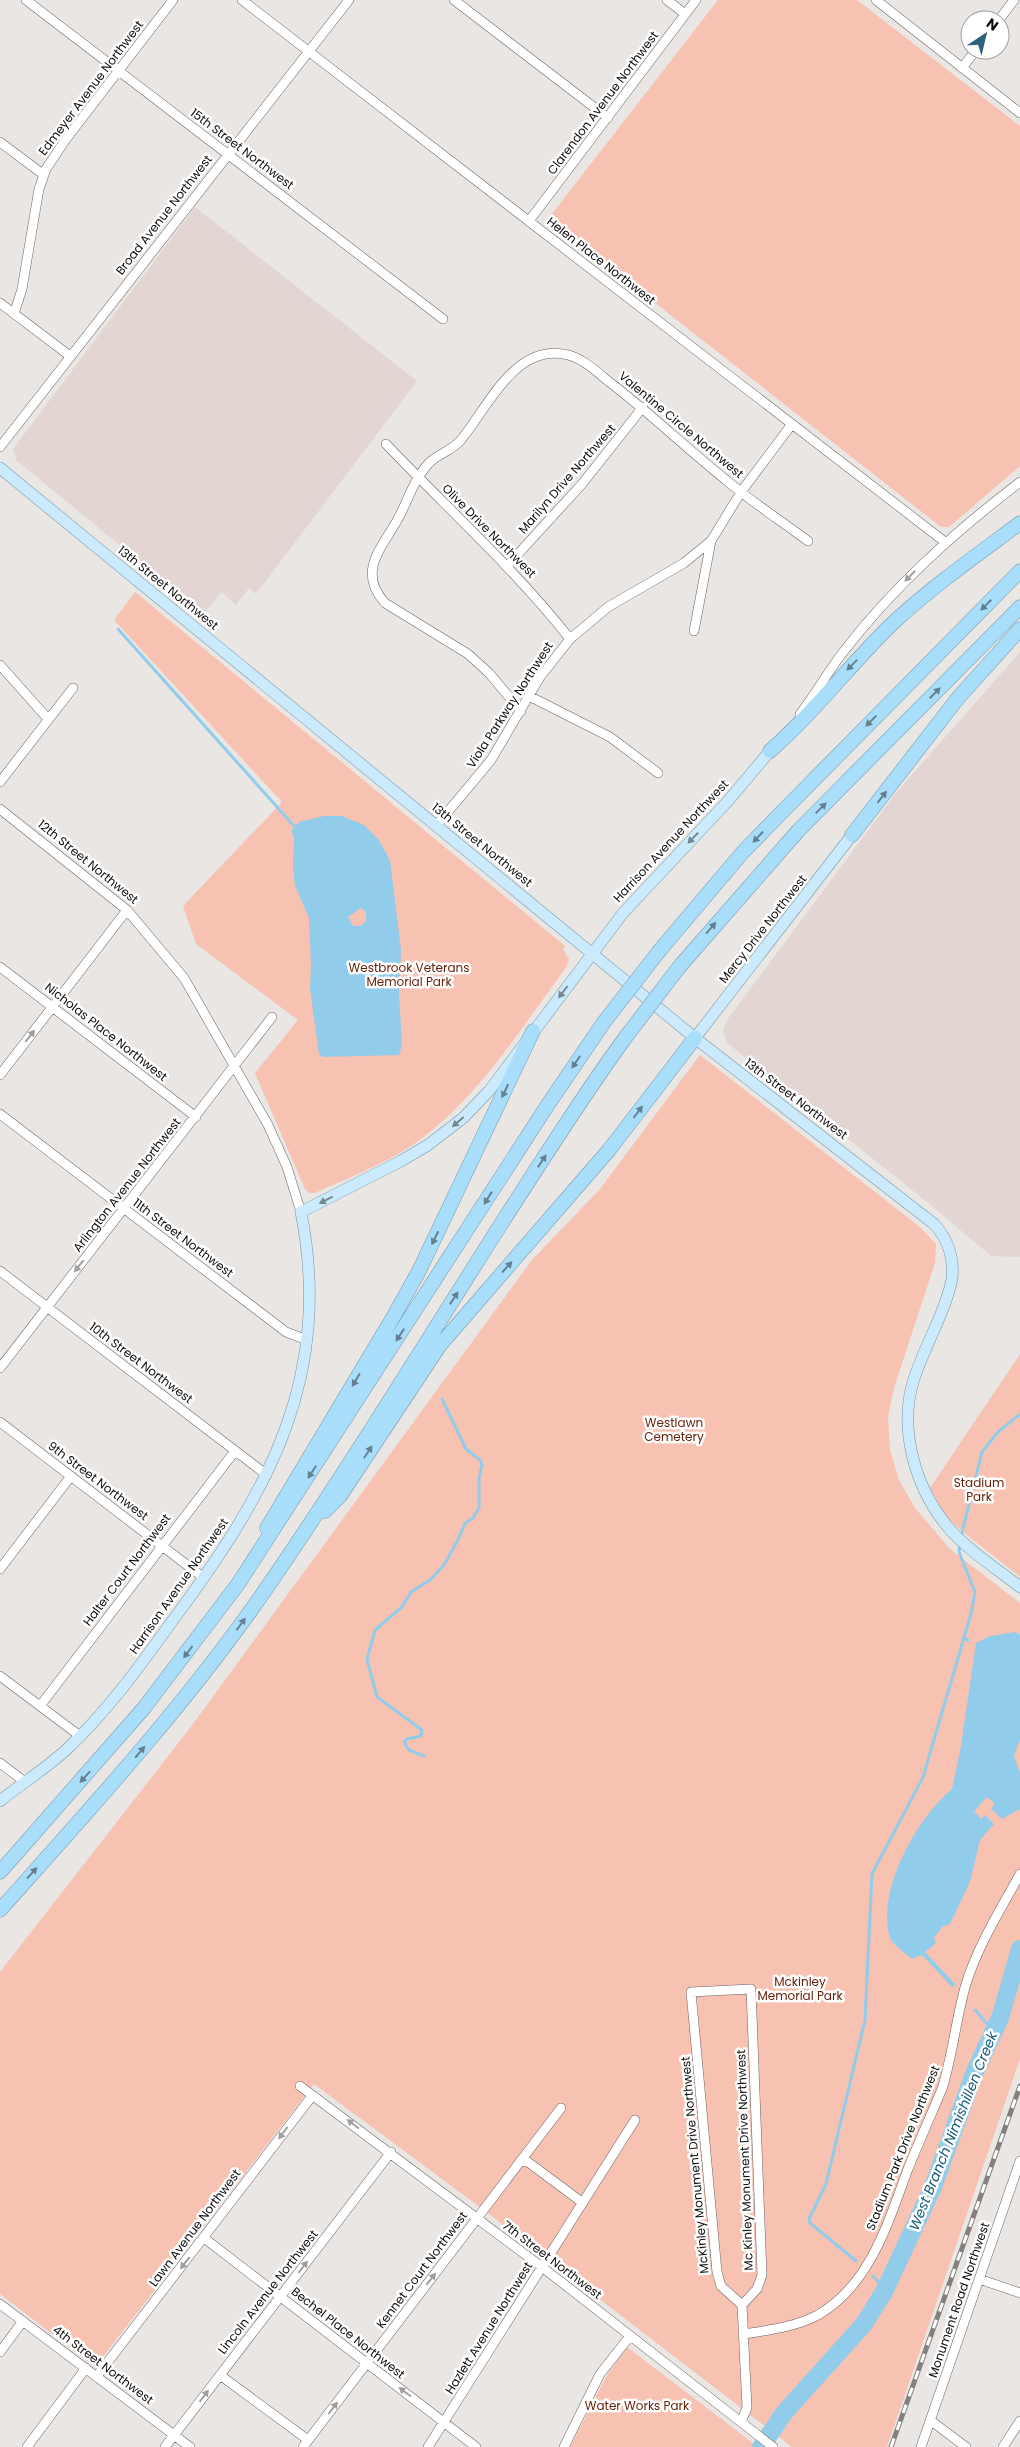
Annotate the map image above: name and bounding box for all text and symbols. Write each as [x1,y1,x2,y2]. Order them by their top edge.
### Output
north arrow [960,10,1010,60]
text: N [982,13,1003,36]
street label: Edmeyer Avenue Northwest [34,17,147,159]
street label: Clarendon Avenue Northwest [543,28,662,178]
street label: 15th Street Northwest [187,104,298,193]
street label: Broad Avenue Northwest [111,151,216,278]
street label: Helen Place Northwest [543,213,659,308]
street label: Valentine Circle Northwest [615,367,747,482]
street label: Marilyn Drive Northwest [514,420,619,537]
street label: Olive Drive Northwest [439,480,540,581]
street label: 13th Street Northwest [114,542,222,634]
one-way arrow [904,570,916,582]
one-way arrow [980,599,992,611]
street label: Viola Parkway Northwest [462,638,557,771]
one-way arrow [846,658,858,670]
one-way arrow [929,687,941,699]
one-way arrow [865,714,877,726]
street label: Harrison Avenue Northwest [609,776,732,906]
one-way arrow [876,791,887,804]
street label: 13th Street Northwest [428,799,536,891]
one-way arrow [814,802,826,814]
street label: 12th Street Northwest [34,816,142,908]
one-way arrow [752,831,764,843]
one-way arrow [687,832,699,844]
street label: Mercy Drive Northwest [715,871,810,986]
one-way arrow [705,922,716,934]
park label: Westbrook Veterans Memorial Park [348,959,470,990]
street label: Nicholas Place Northwest [42,978,171,1085]
one-way arrow [558,985,569,998]
one-way arrow [25,1030,35,1043]
street label: 13th Street Northwest [741,1054,851,1143]
one-way arrow [571,1055,581,1069]
one-way arrow [501,1084,509,1098]
one-way arrow [633,1106,644,1119]
street label: Arlington Avenue Northwest [69,1114,184,1255]
one-way arrow [451,1117,464,1128]
one-way arrow [537,1155,546,1168]
one-way arrow [483,1191,492,1204]
street label: 11th Street Northwest [130,1194,237,1281]
one-way arrow [318,1196,333,1204]
one-way arrow [431,1231,439,1245]
one-way arrow [74,1259,85,1272]
one-way arrow [501,1261,513,1273]
one-way arrow [449,1292,459,1305]
street label: 10th Street Northwest [86,1318,197,1407]
one-way arrow [396,1328,405,1342]
one-way arrow [352,1373,361,1386]
park label: Westlawn Cemetery [644,1414,704,1445]
street label: 9th Street Northwest [45,1437,152,1524]
one-way arrow [363,1446,373,1459]
one-way arrow [307,1465,317,1478]
park label: Stadium Park [954,1474,1004,1505]
street label: Halter Court Northwest [79,1510,174,1629]
street label: Harrison Avenue Northwest [125,1514,232,1657]
one-way arrow [236,1617,246,1631]
one-way arrow [183,1645,194,1658]
one-way arrow [135,1745,146,1758]
one-way arrow [79,1770,91,1782]
one-way arrow [27,1867,38,1880]
park label: Mckinley Memorial Park [757,1973,843,2004]
water label: West Branch Nimishillen Creek [904,2028,1002,2233]
street label: Mc Kinley Monument Drive Northwest [732,2049,757,2271]
street label: McKinley Monument Drive Northwest [677,2056,712,2274]
street label: Stadium Park Drive Northwest [862,2063,943,2233]
one-way arrow [347,2118,360,2129]
one-way arrow [278,2127,289,2140]
street label: Lawn Avenue Northwest [145,2166,244,2290]
street label: Kennet Court Northwest [372,2208,471,2332]
street label: 7th Street Northwest [499,2216,606,2303]
street label: Monument Road Northwest [924,2220,993,2380]
street label: Lincoln Avenue Northwest [214,2226,322,2357]
one-way arrow [180,2256,190,2270]
street label: Hazlett Avenue Northwest [441,2258,536,2397]
one-way arrow [298,2260,308,2274]
one-way arrow [426,2273,437,2286]
street label: Bechel Place Northwest [288,2283,409,2382]
street label: 4th Street Northwest [50,2321,157,2408]
one-way arrow [398,2387,412,2397]
one-way arrow [199,2389,209,2403]
park label: Water Works Park [585,2397,690,2414]
one-way arrow [327,2402,338,2415]

